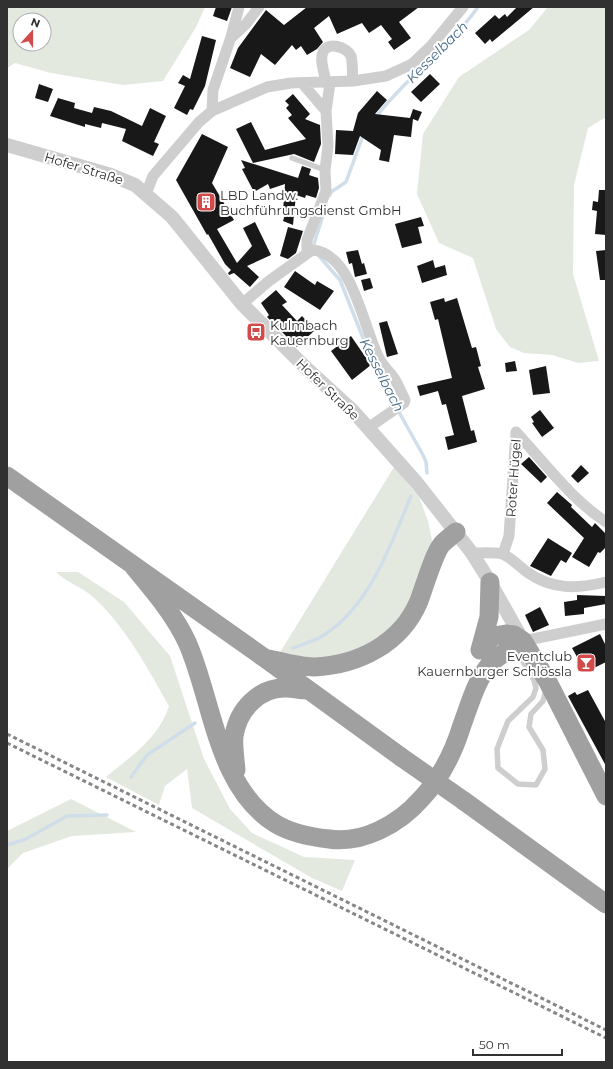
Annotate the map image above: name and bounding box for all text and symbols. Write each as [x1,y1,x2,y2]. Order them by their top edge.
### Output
north arrow [12,12,52,52]
text: N [29,15,42,31]
water label: Kesselbach [402,17,472,87]
street label: Hofer Straße [43,148,126,188]
place label: LBD Landw. Buchführungsdienst GmbH [220,187,402,218]
building icon: LBD Landw. Buchführungsdienst GmbH [195,191,217,213]
place label: Kulmbach Kauernburg [270,317,349,348]
bus stop icon: Kulmbach Kauernburg [245,321,267,343]
water label: Kesselbach [356,335,408,415]
street label: Hofer Straße [293,355,363,423]
street label: Roter Hügel [502,438,524,518]
place label: Eventclub Kauernburger Schlössla [417,648,572,679]
bar icon: Eventclub Kauernburger Schlössla [575,652,597,674]
scale bar [473,1031,562,1057]
text: 50 m [479,1037,510,1052]

